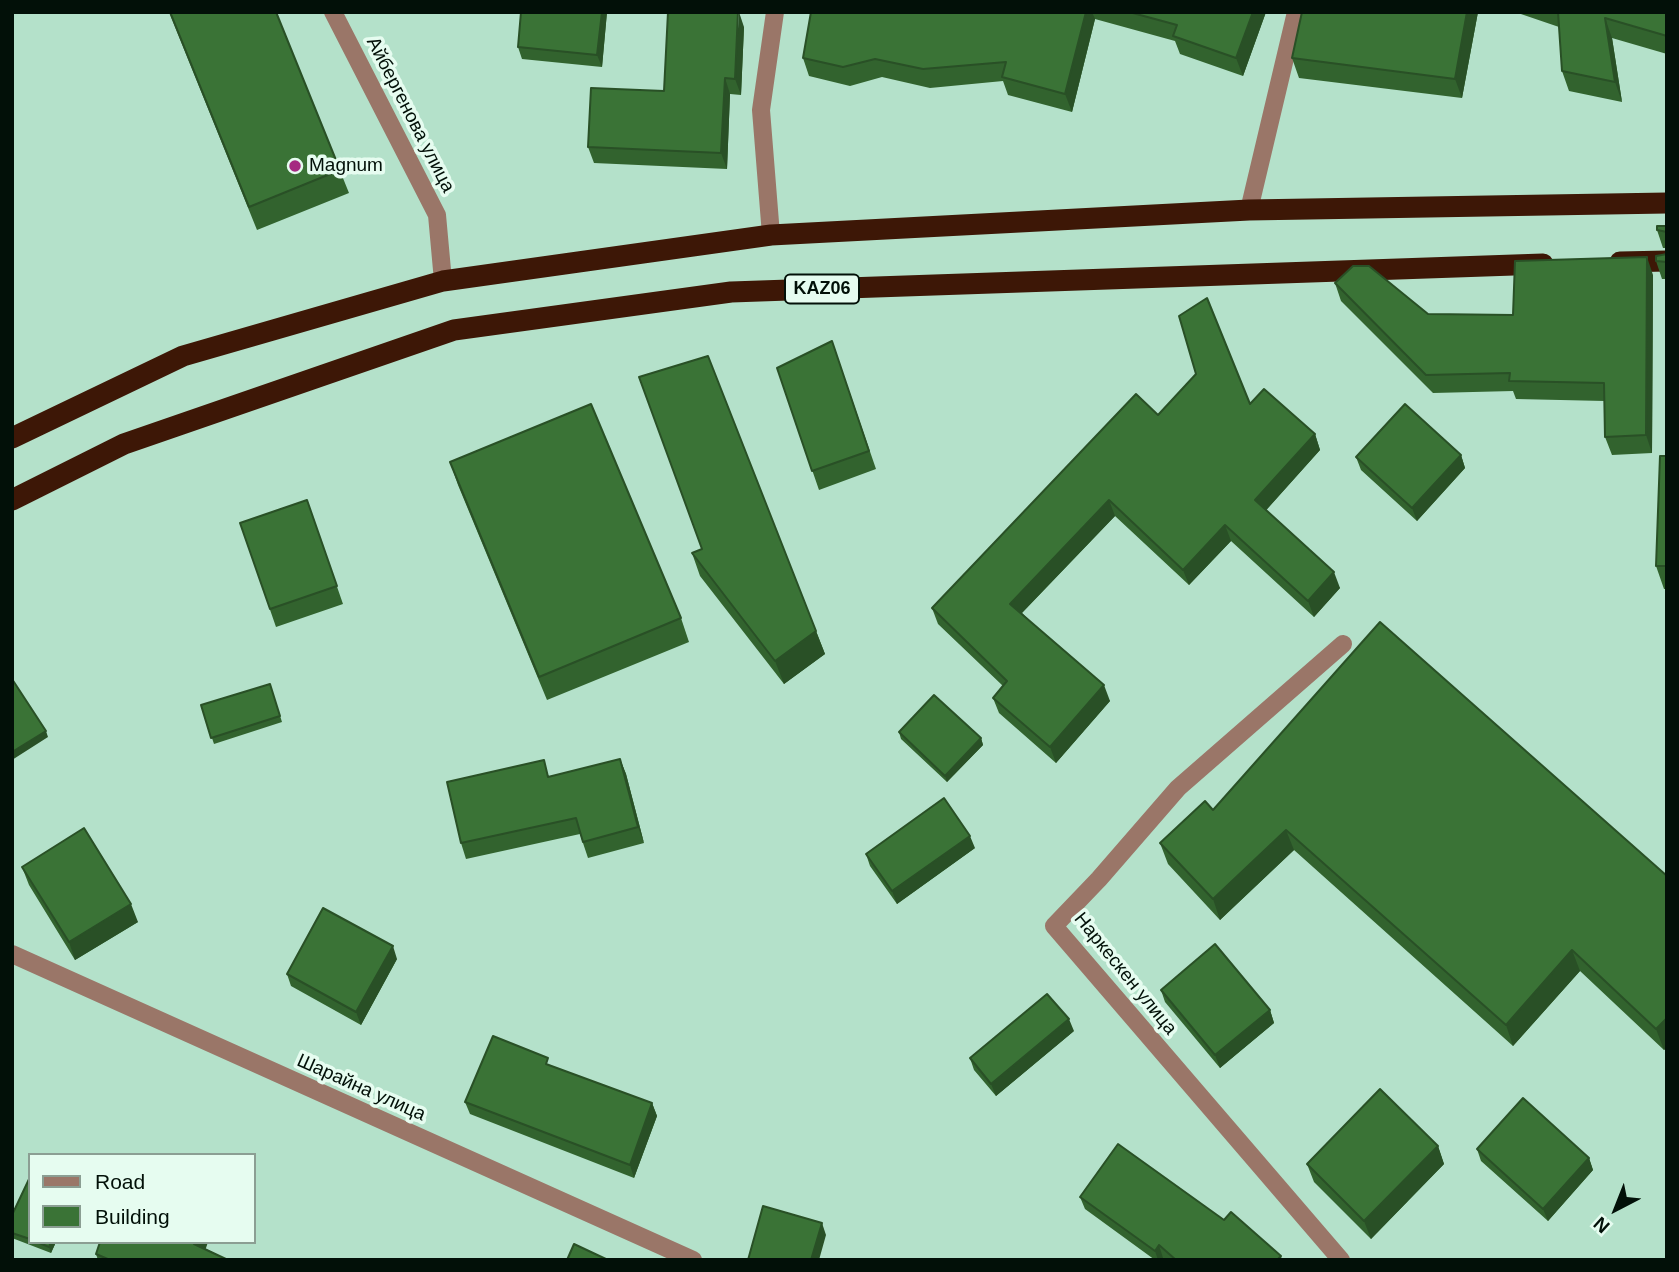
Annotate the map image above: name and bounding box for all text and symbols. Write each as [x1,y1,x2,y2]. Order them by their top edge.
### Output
street label: Айбергенова улица [361,34,459,196]
place label: Magnum [309,155,383,177]
marker: Magnum [287,158,303,174]
road number: KАZ06 [785,274,859,304]
street label: Наркескен улица [1069,908,1181,1040]
street label: Шарайна улица [293,1049,429,1127]
legend [28,1153,256,1244]
text: Road [95,1170,145,1193]
north arrow [1581,1174,1651,1244]
text: Building [95,1205,170,1228]
text: N [1589,1213,1614,1237]

